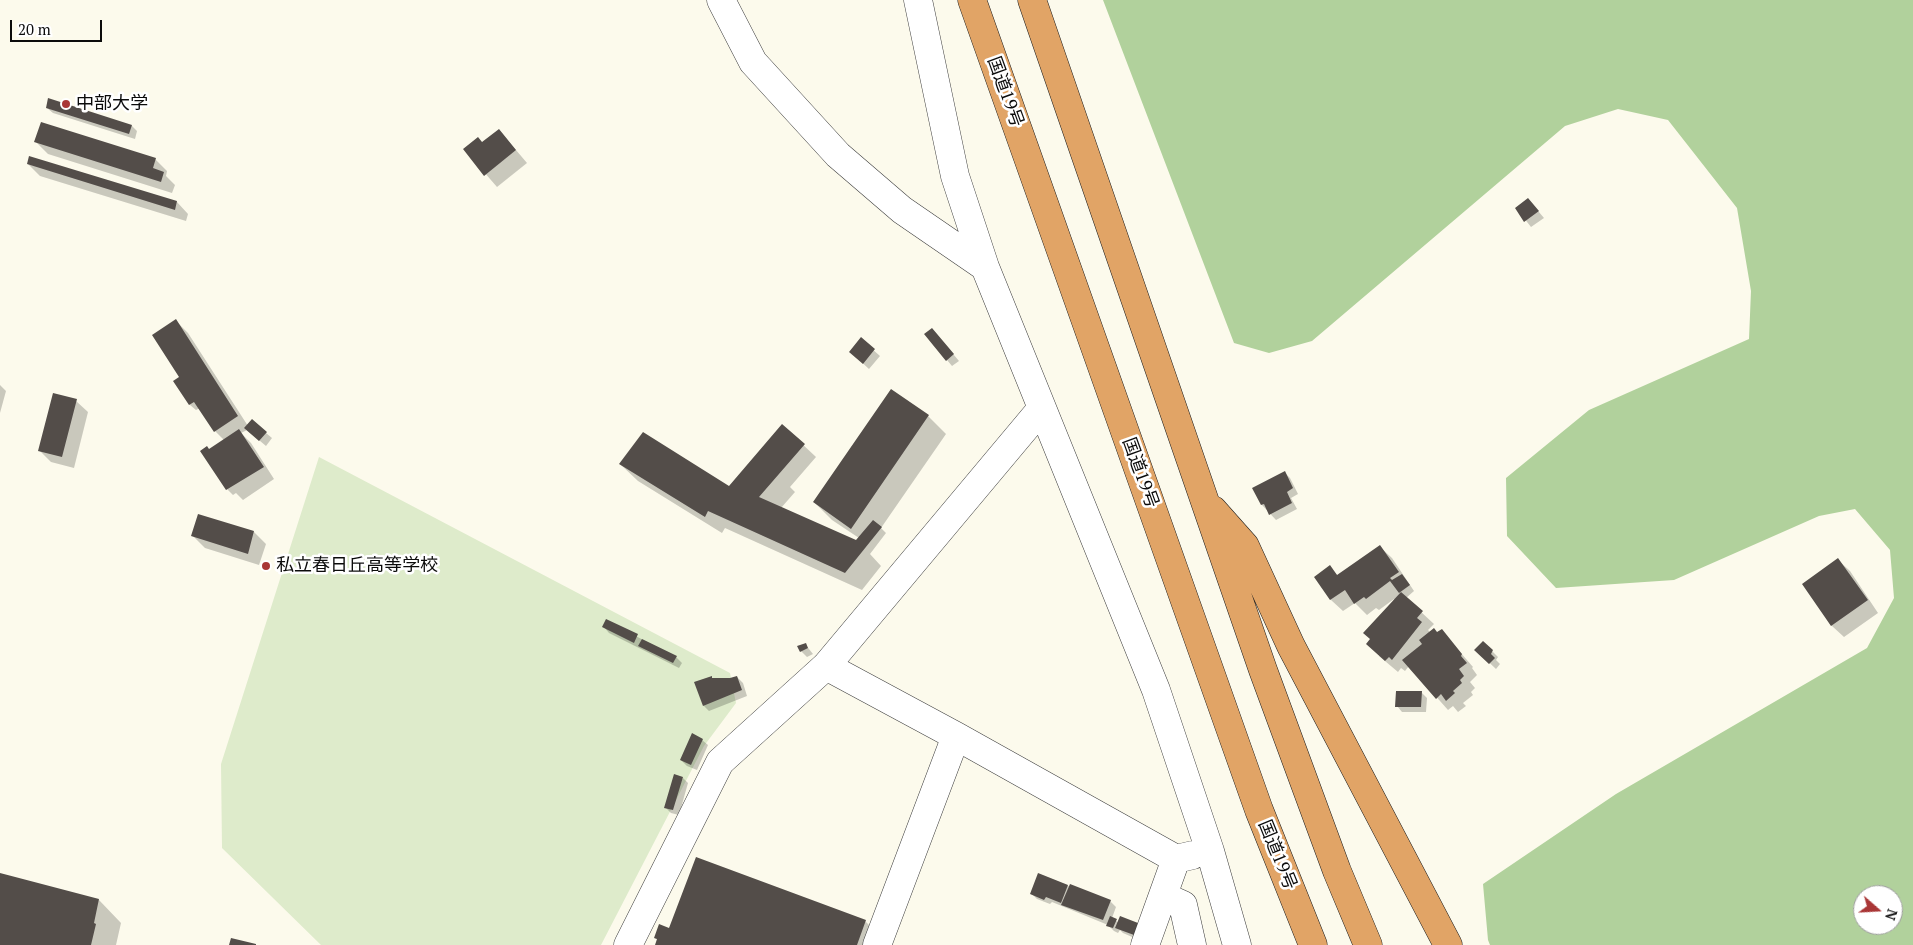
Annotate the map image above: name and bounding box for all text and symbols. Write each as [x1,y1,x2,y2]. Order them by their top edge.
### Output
scale bar [12,10,105,42]
text: 20 m [18,19,51,39]
street label: 国道19号 [982,54,1028,130]
place label: 中部大学 [76,93,148,115]
marker: 中部大学 [60,98,72,110]
street label: 国道19号 [1117,435,1163,511]
place label: 私立春日丘高等学校 [276,555,438,577]
marker: 私立春日丘高等学校 [260,560,272,572]
street label: 国道19号 [1253,817,1301,893]
north arrow [1853,885,1903,935]
text: N [1881,907,1902,923]

